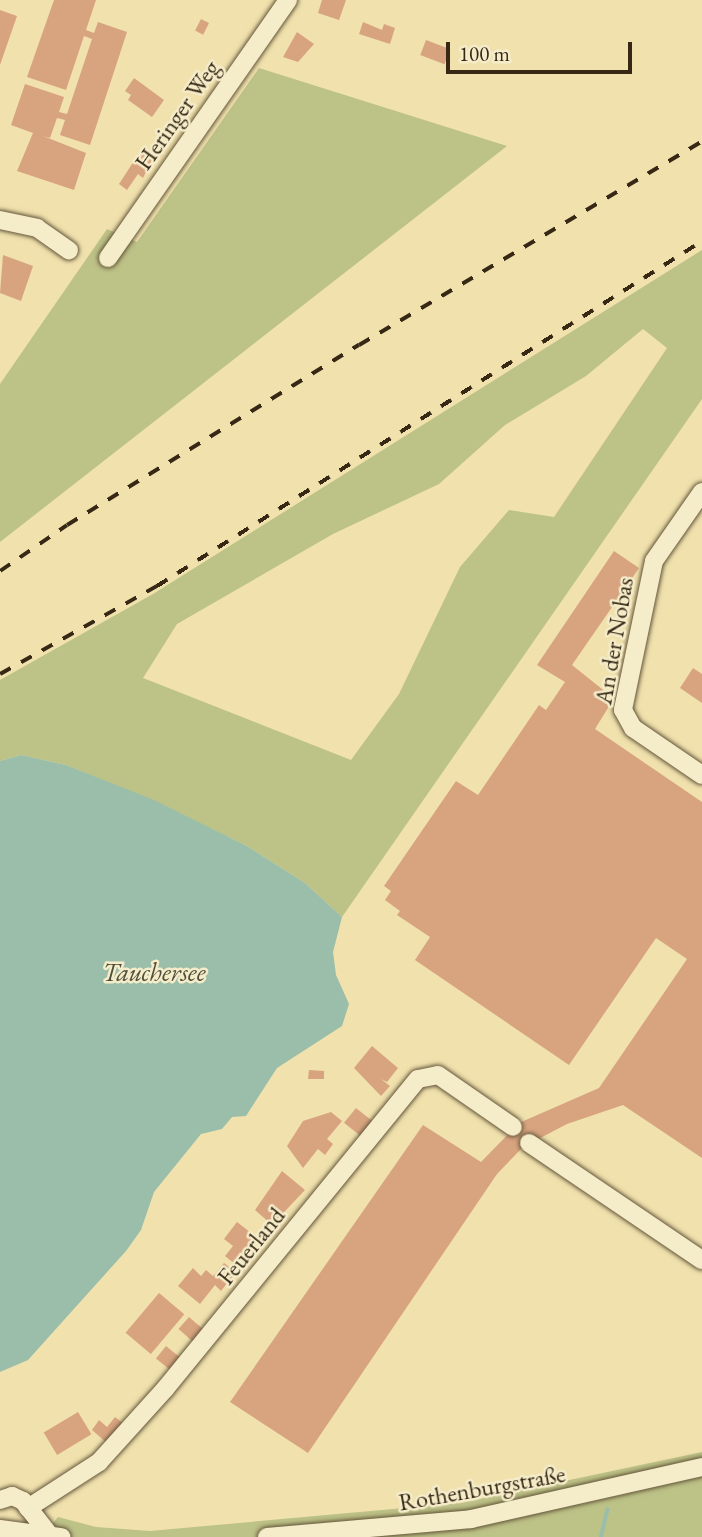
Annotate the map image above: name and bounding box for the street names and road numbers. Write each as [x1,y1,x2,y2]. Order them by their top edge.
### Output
street label: Heringer Weg [129,55,225,175]
street label: An der Nobas [589,575,639,707]
street label: Feuerland [211,1202,291,1290]
street label: Rothenburgstraße [396,1459,568,1517]

